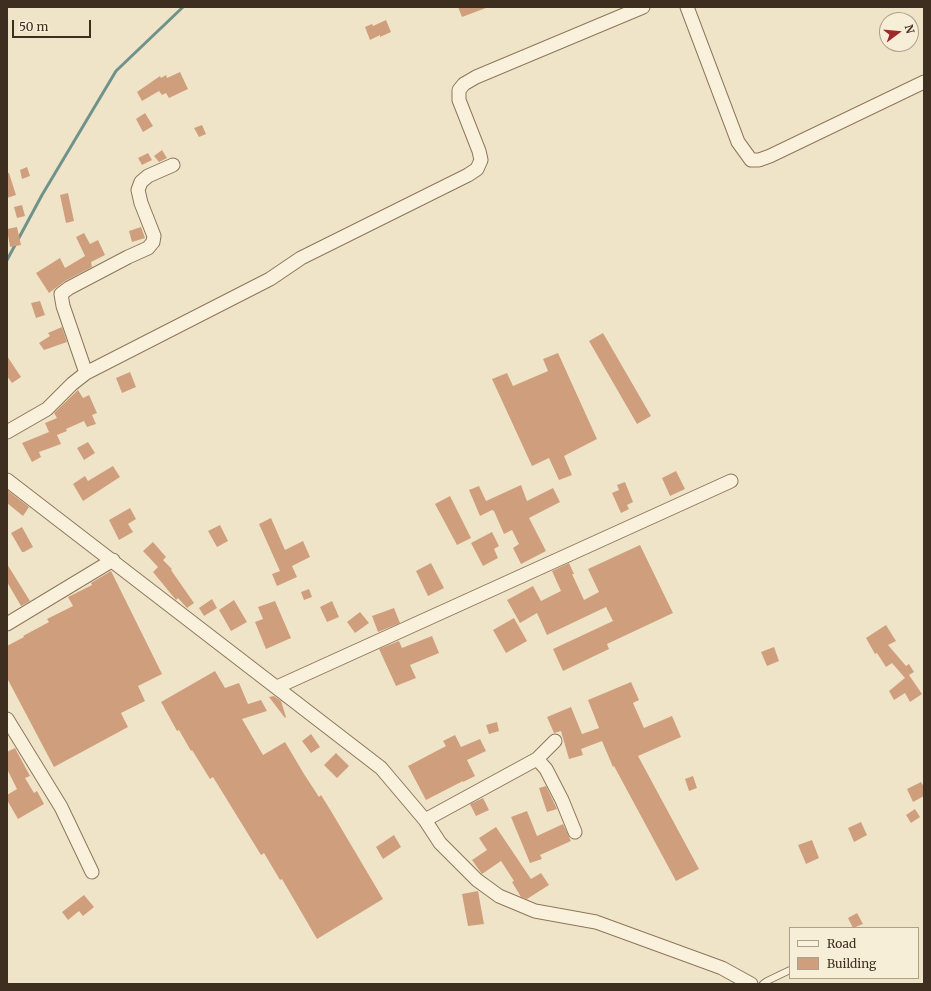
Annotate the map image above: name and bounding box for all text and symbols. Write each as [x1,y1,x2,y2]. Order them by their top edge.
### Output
scale bar [14,12,93,38]
north arrow [879,12,919,52]
text: 50 m [19,19,48,34]
text: N [902,23,918,35]
legend [789,927,919,979]
text: Road [827,936,856,951]
text: Building [827,956,876,971]

